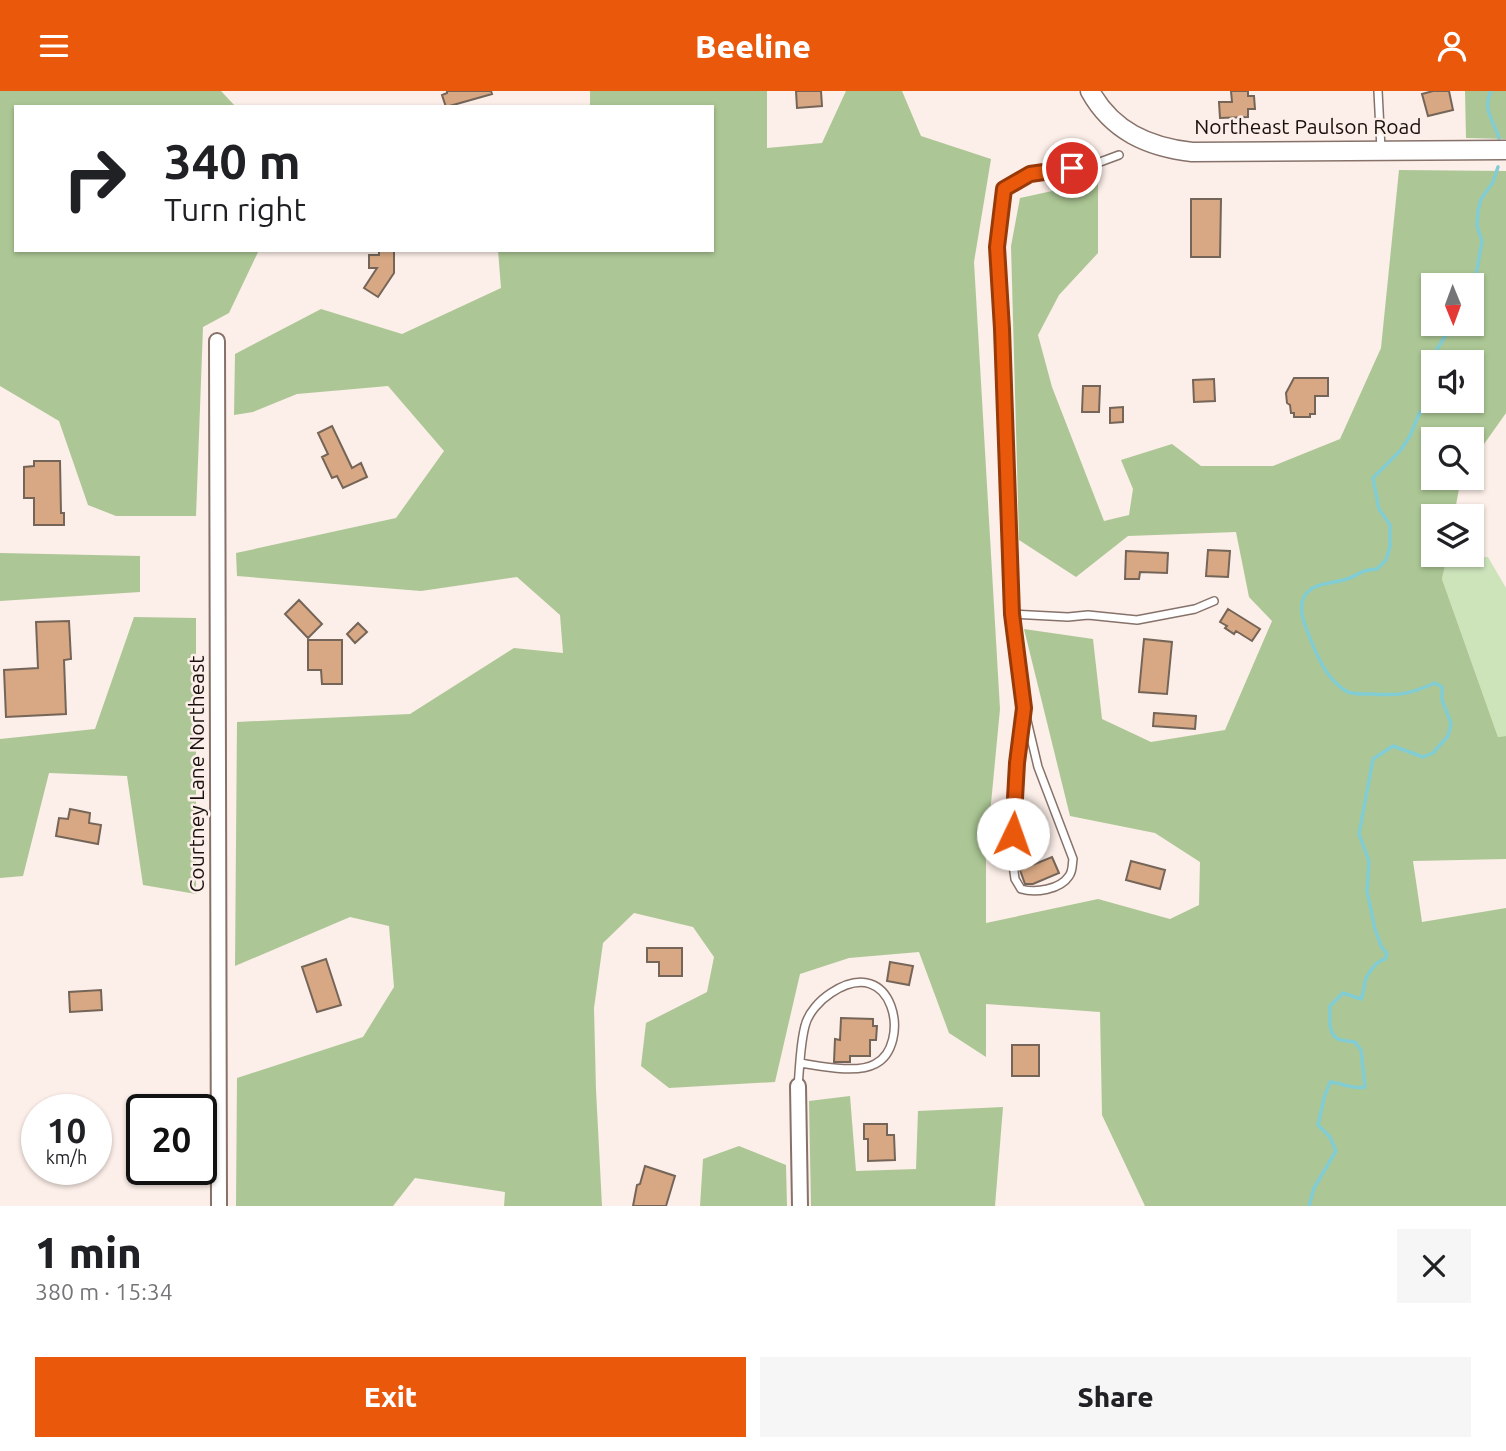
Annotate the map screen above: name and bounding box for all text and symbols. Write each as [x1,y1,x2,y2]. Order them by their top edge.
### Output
icon: menu [35,27,73,65]
icon: person [1433,27,1471,65]
text: Beeline [695,28,811,64]
street label: Northeast Paulson Road [1194,114,1422,138]
icon: right [49,133,140,224]
text: 340 m [164,133,301,188]
pin [1042,138,1102,198]
icon: arrive [1053,149,1091,187]
text: Turn right [164,191,306,227]
north arrow [1421,273,1484,336]
map controls [1421,273,1484,567]
button: sound [1421,350,1484,413]
button: search [1421,427,1484,490]
button: layers [1421,504,1484,567]
street label: Courtney Lane Northeast [184,656,208,892]
position arrow [976,797,1050,871]
speed limit sign: 20 [126,1094,217,1185]
text: 10 [47,1110,86,1150]
text: km/h [46,1147,87,1167]
text: 1 min [35,1229,142,1276]
button: close [1397,1229,1471,1303]
text: 380 m · 15:34 [35,1279,173,1304]
button: Exit [35,1357,746,1437]
button: Share [760,1357,1471,1437]

